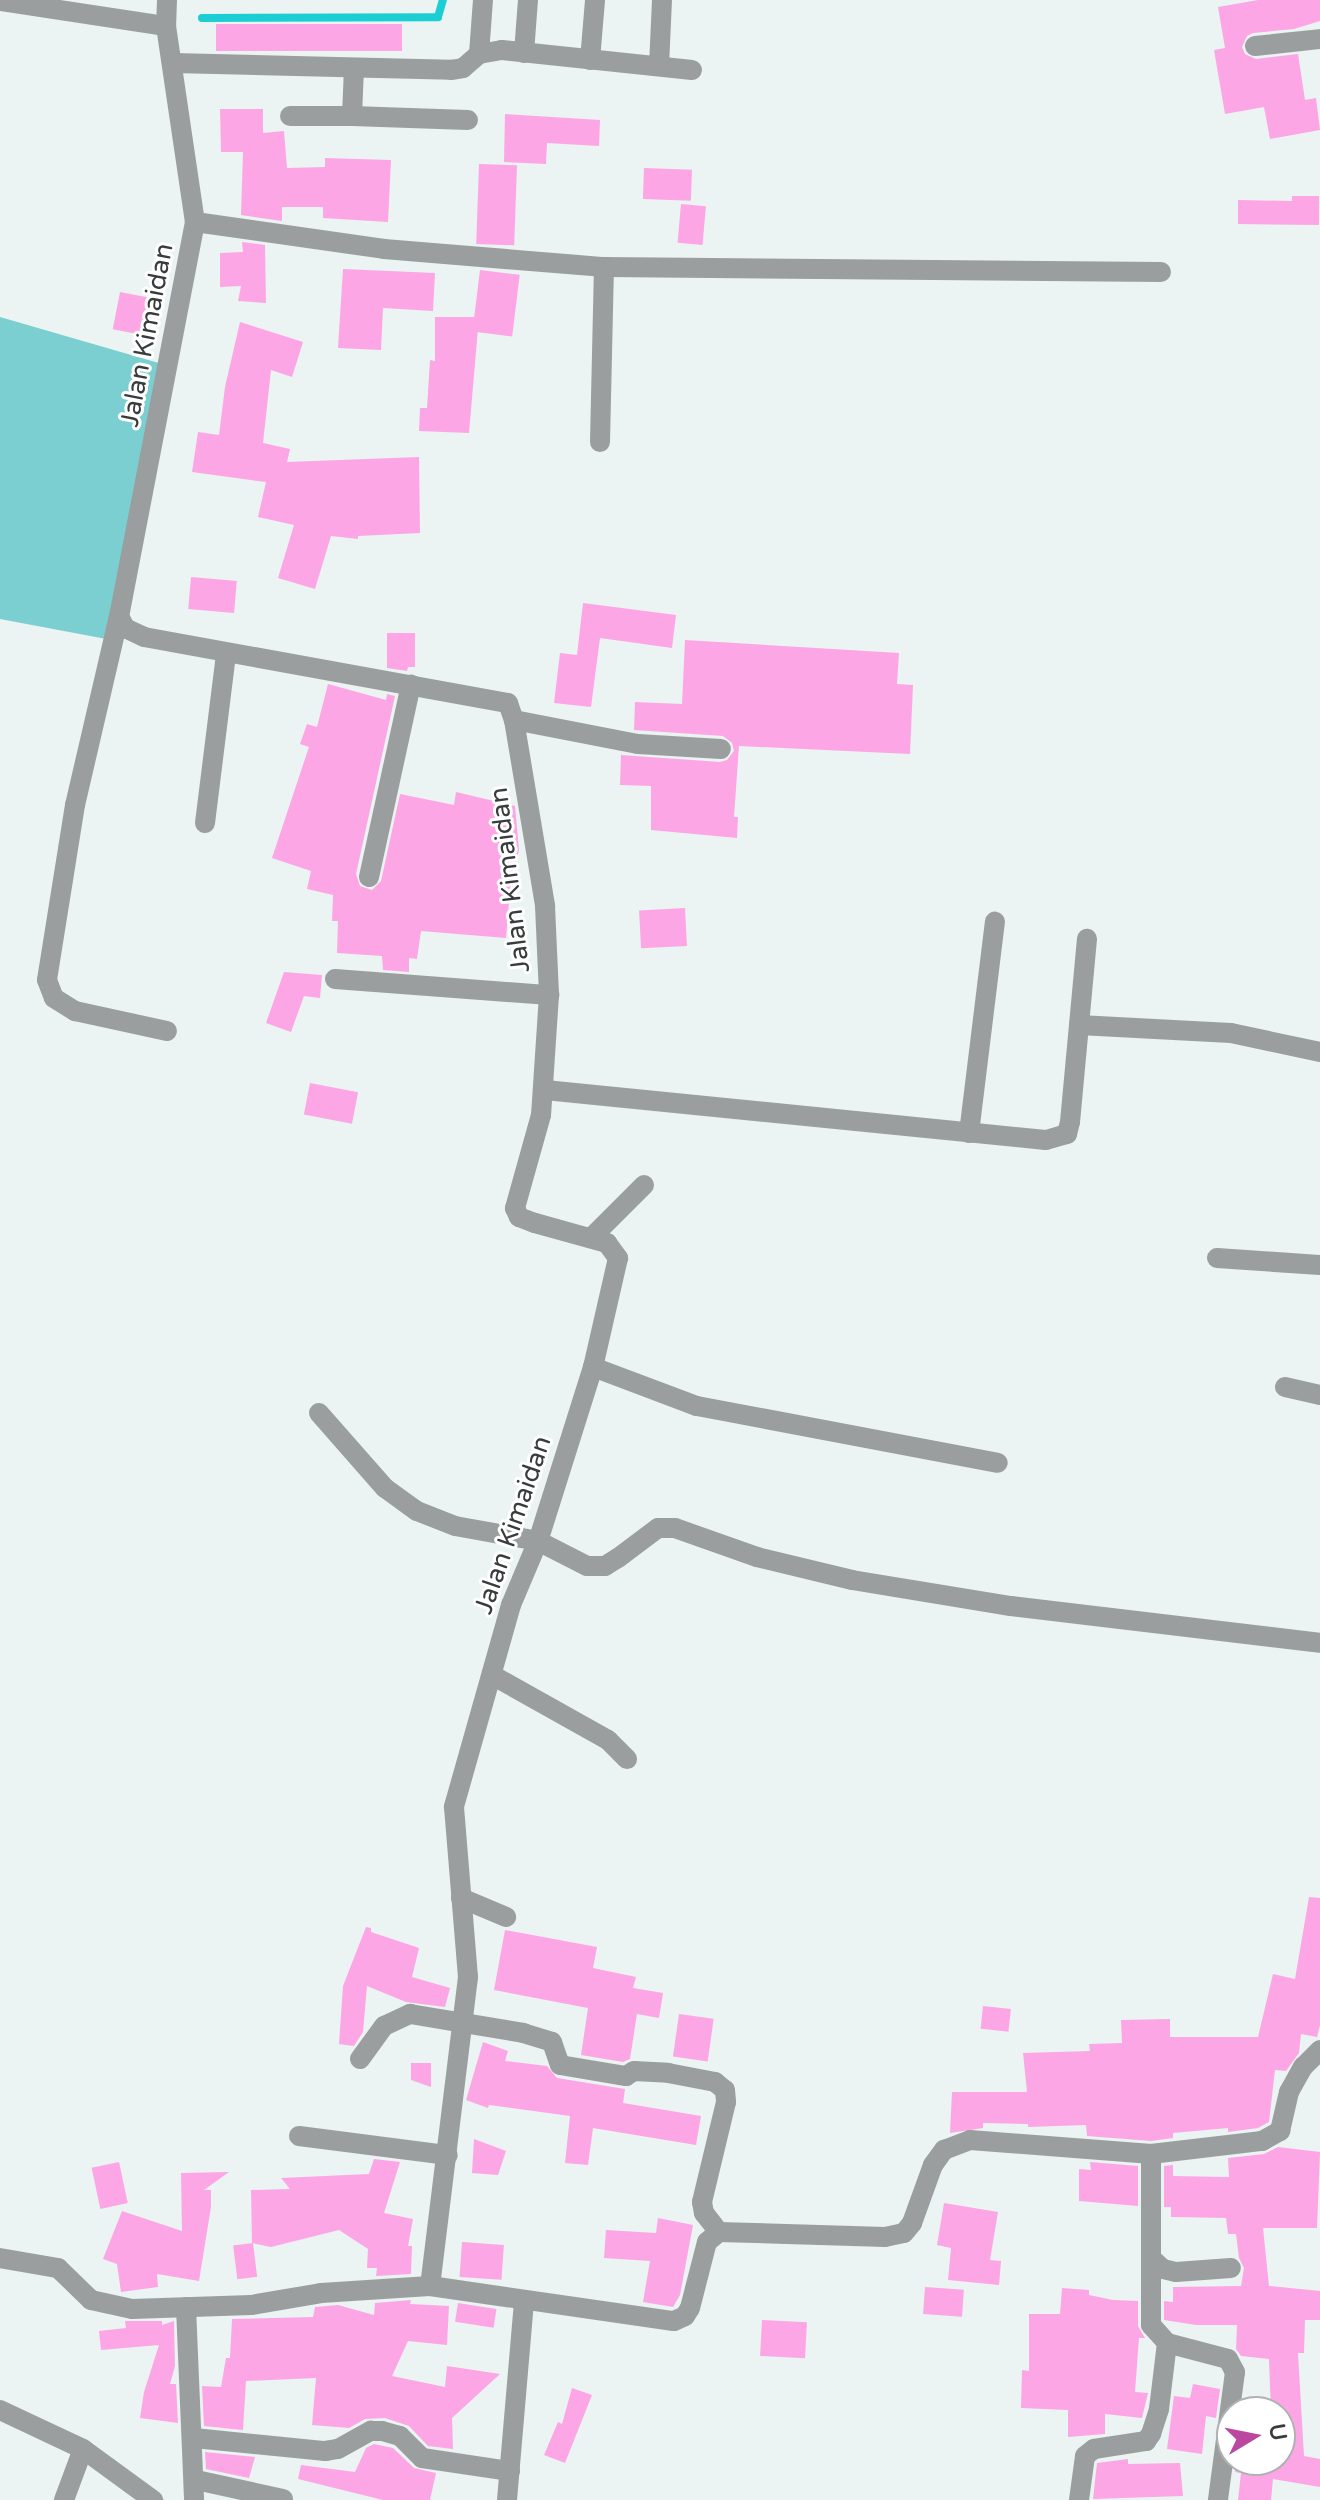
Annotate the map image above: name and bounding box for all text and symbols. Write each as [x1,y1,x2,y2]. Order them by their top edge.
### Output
street label: Jalan Kimaidan [114,241,180,429]
street label: Jalan Kimaidan [483,786,537,974]
street label: Jalan Kimaidan [468,1432,558,1618]
north arrow [1216,2396,1296,2476]
text: U [1263,2422,1292,2443]

